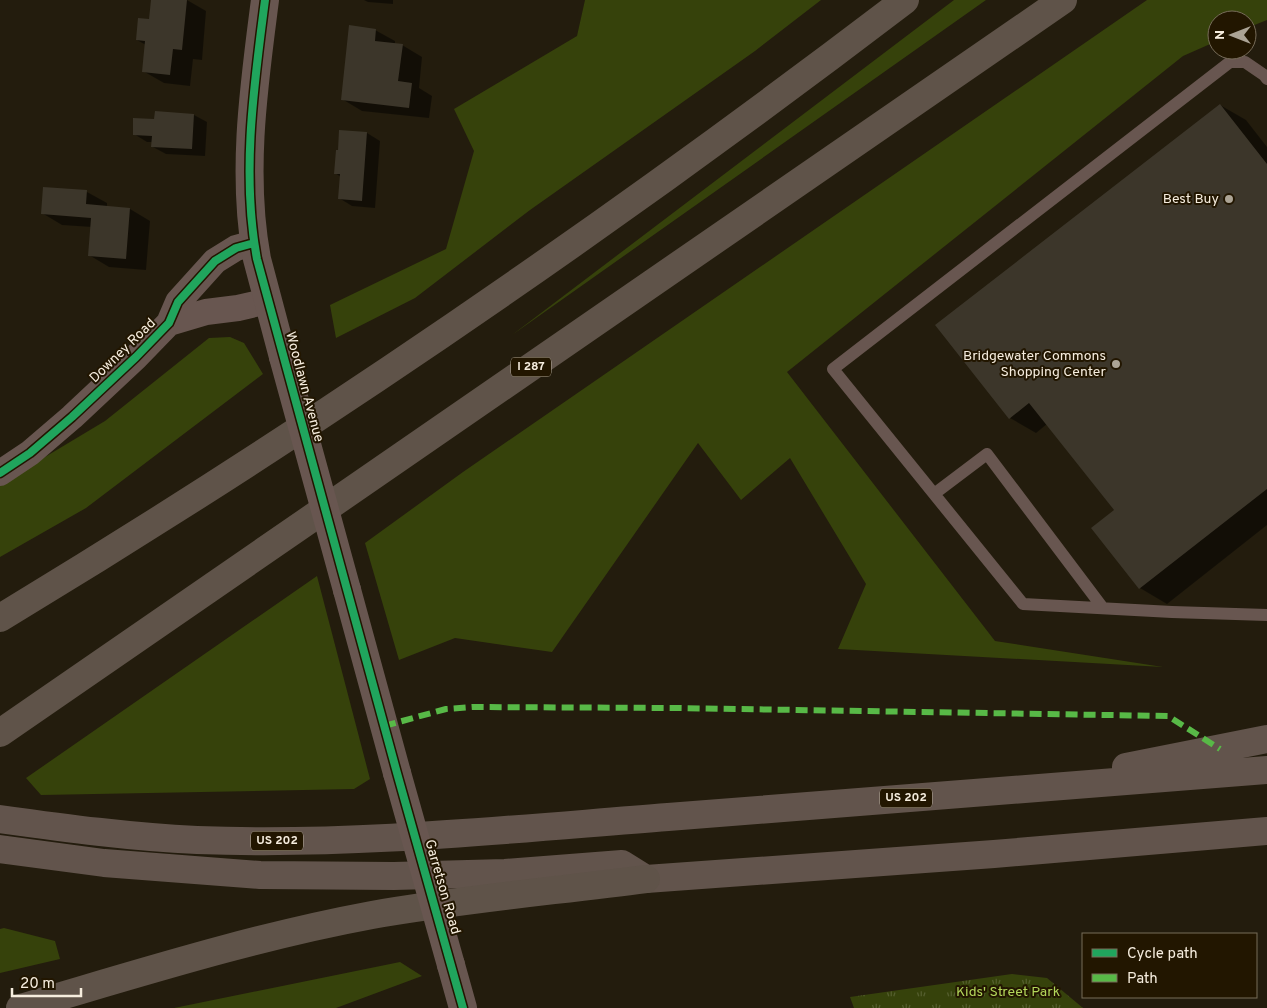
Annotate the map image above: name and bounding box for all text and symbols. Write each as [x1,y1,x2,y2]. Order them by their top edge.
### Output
north arrow [1207,10,1257,60]
text: N [1212,30,1229,40]
place label: Best Buy [1163,191,1219,208]
marker: Best Buy [1223,193,1235,205]
street label: Downey Road [86,315,160,387]
street label: Woodlawn Avenue [281,330,327,444]
place label: Bridgewater Commons Shopping Center [963,348,1107,381]
road number: I 287 [511,358,551,377]
marker: Bridgewater Commons Shopping Center [1110,358,1122,370]
road number: US 202 [880,788,932,808]
road number: US 202 [251,831,303,850]
street label: Garretson Road [420,838,464,936]
legend [1082,933,1257,998]
text: Cycle path [1127,945,1198,964]
scale bar [12,966,81,998]
text: Path [1127,970,1158,989]
text: 20 m [20,975,55,994]
park label: Kids' Street Park [956,984,1060,1001]

